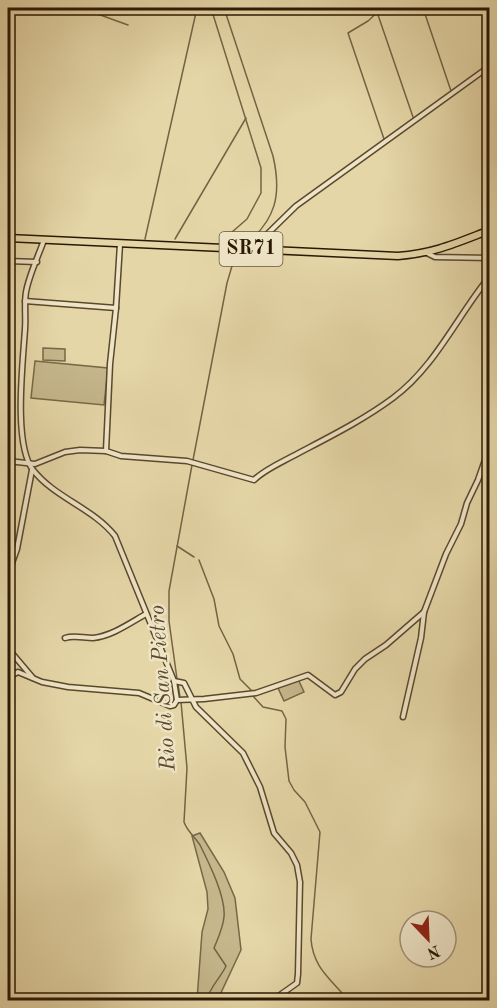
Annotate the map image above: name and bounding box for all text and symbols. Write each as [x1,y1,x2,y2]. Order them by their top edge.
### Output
road number: SR71 [220,232,282,266]
water label: Rio di San Pietro [146,604,180,773]
north arrow [398,909,458,969]
text: N [424,941,442,961]

